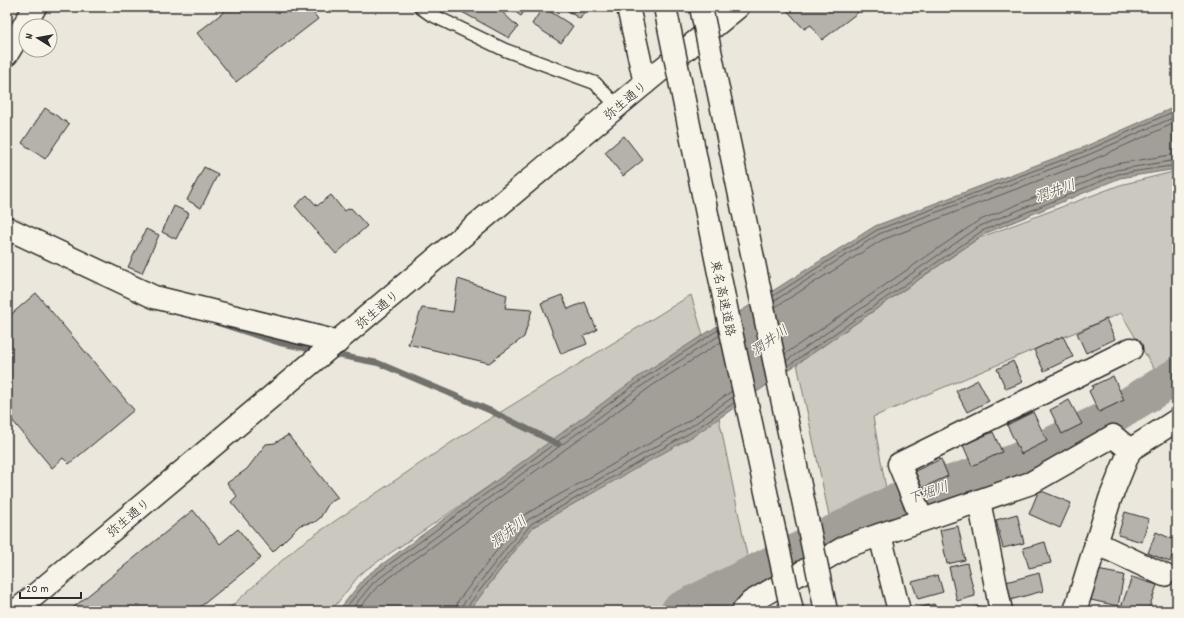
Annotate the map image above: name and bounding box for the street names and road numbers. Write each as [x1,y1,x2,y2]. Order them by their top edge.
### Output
street label: 弥生通り [601,78,653,126]
street label: 東名高速道路 [704,258,739,339]
street label: 弥生通り [353,287,405,335]
street label: 弥生通り [104,495,156,543]

